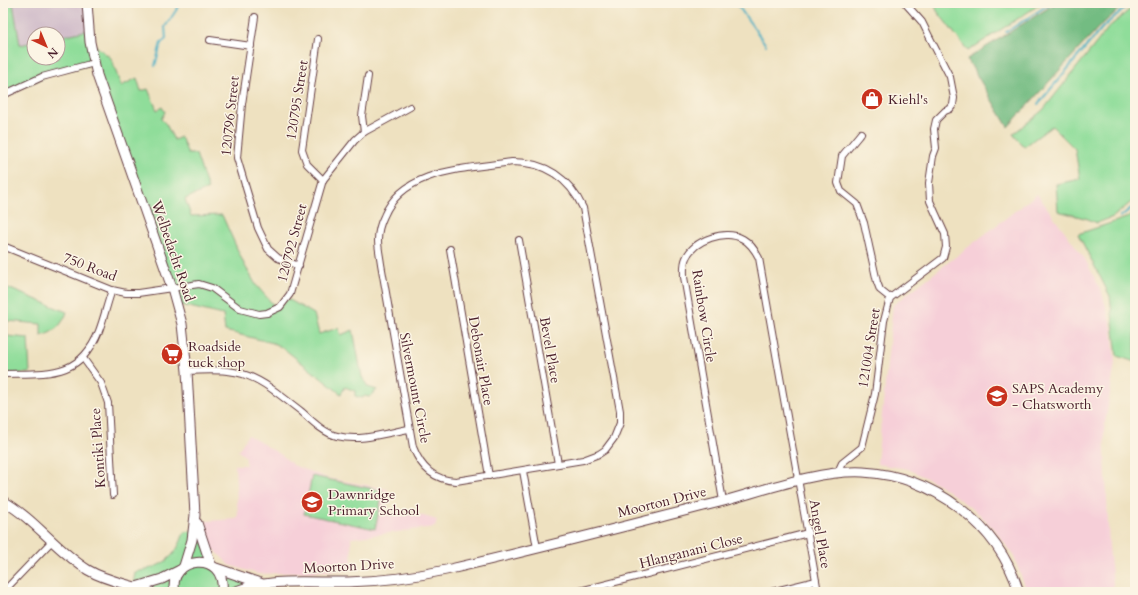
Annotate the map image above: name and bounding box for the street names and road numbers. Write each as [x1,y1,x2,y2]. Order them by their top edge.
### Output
street label: 120795 Street [281,58,313,141]
street label: 120796 Street [216,74,244,157]
street label: Welbedacht Road [146,197,199,305]
street label: 120792 Street [272,201,312,284]
street label: 750 Road [60,248,120,286]
street label: Rainbow Circle [687,268,721,364]
street label: 121004 Street [853,306,885,389]
street label: Debonair Place [464,315,498,407]
street label: Bevel Place [535,315,565,385]
street label: Silvermount Circle [395,331,435,445]
street label: Kontiki Place [86,407,110,489]
street label: Moorton Drive [616,482,708,522]
street label: Angel Place [805,498,835,570]
street label: Hlanganani Close [637,529,745,573]
street label: Moorton Drive [303,554,395,578]

